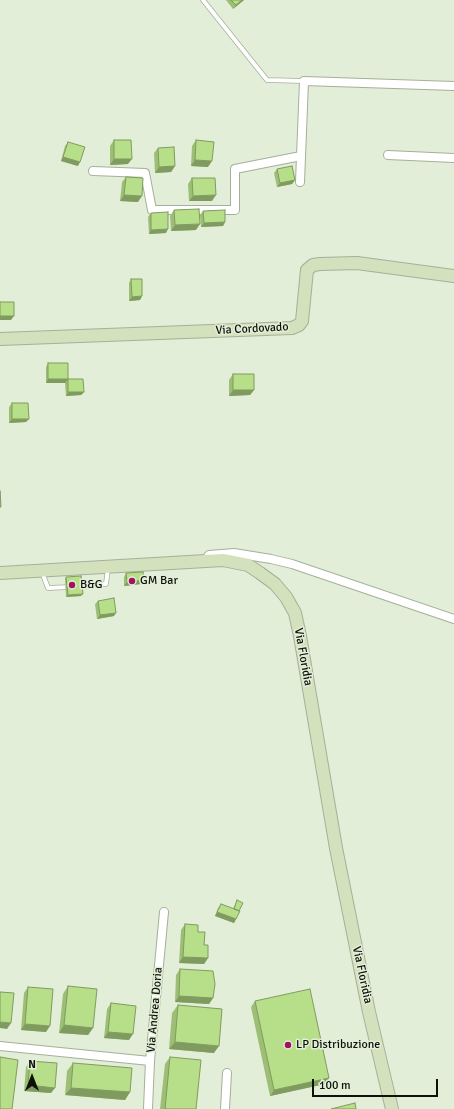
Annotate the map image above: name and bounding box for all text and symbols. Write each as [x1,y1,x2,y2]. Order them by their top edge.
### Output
street label: Via Cordovado [215,320,289,338]
place label: GM Bar [140,574,178,588]
marker: GM Bar [127,576,137,586]
place label: B&G [80,578,102,592]
marker: B&G [67,580,77,590]
street label: Via Floridia [291,627,315,687]
street label: Via Floridia [349,945,375,1005]
street label: Via Andrea Doria [144,967,166,1053]
place label: LP Distribuzione [296,1038,380,1052]
marker: LP Distribuzione [283,1040,293,1050]
north arrow [12,1057,52,1097]
text: N [28,1058,36,1071]
scale bar [314,1071,440,1097]
text: 100 m [319,1078,351,1093]

